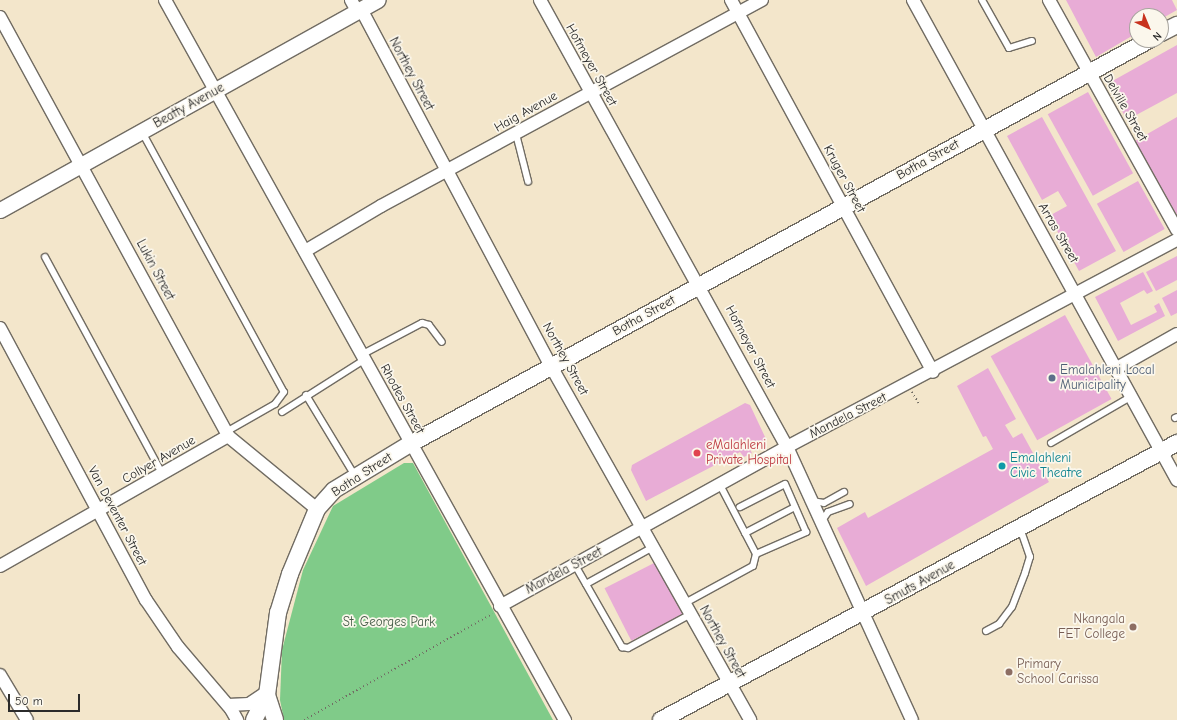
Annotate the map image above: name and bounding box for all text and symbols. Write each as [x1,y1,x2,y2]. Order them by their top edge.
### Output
north arrow [1129,8,1169,48]
street label: Hofmeyer Street [562,21,620,109]
text: N [1150,29,1164,43]
street label: Northey Street [385,35,437,113]
street label: Delville Street [1099,72,1151,144]
street label: Beatty Avenue [151,80,227,132]
street label: Haig Avenue [492,88,560,136]
street label: Botha Street [894,136,962,184]
street label: Kruger Street [820,142,868,216]
street label: Arras Street [1035,200,1081,266]
street label: Lukin Street [133,237,177,303]
street label: Botha Street [610,292,678,340]
street label: Hofmeyer Street [722,303,778,391]
street label: Northey Street [539,320,591,398]
street label: Rhodes Street [376,361,428,437]
place label: Emalahleni Local Municipality [1060,363,1155,394]
marker: Emalahleni Local Municipality [1047,373,1057,383]
street label: Mandela Street [807,390,889,442]
street label: Collyer Avenue [120,433,198,487]
place label: eMalahleni Private Hospital [706,438,792,469]
marker: eMalahleni Private Hospital [691,447,703,459]
street label: Botha Street [329,450,395,500]
place label: Emalahleni Civic Theatre [1010,451,1082,482]
marker: Emalahleni Civic Theatre [997,461,1007,471]
street label: Van Deventer Street [84,464,150,568]
street label: Mandela Street [523,544,605,598]
street label: Smuts Avenue [882,557,958,609]
street label: Northey Street [696,603,748,681]
place label: Nkangala FET College [1058,612,1125,643]
park label: St. Georges Park [343,614,435,630]
marker: Nkangala FET College [1128,622,1138,632]
place label: Primary School Carissa [1017,657,1099,688]
marker: Primary School Carissa [1004,667,1014,677]
scale bar [10,686,82,712]
text: 50 m [15,694,43,708]

